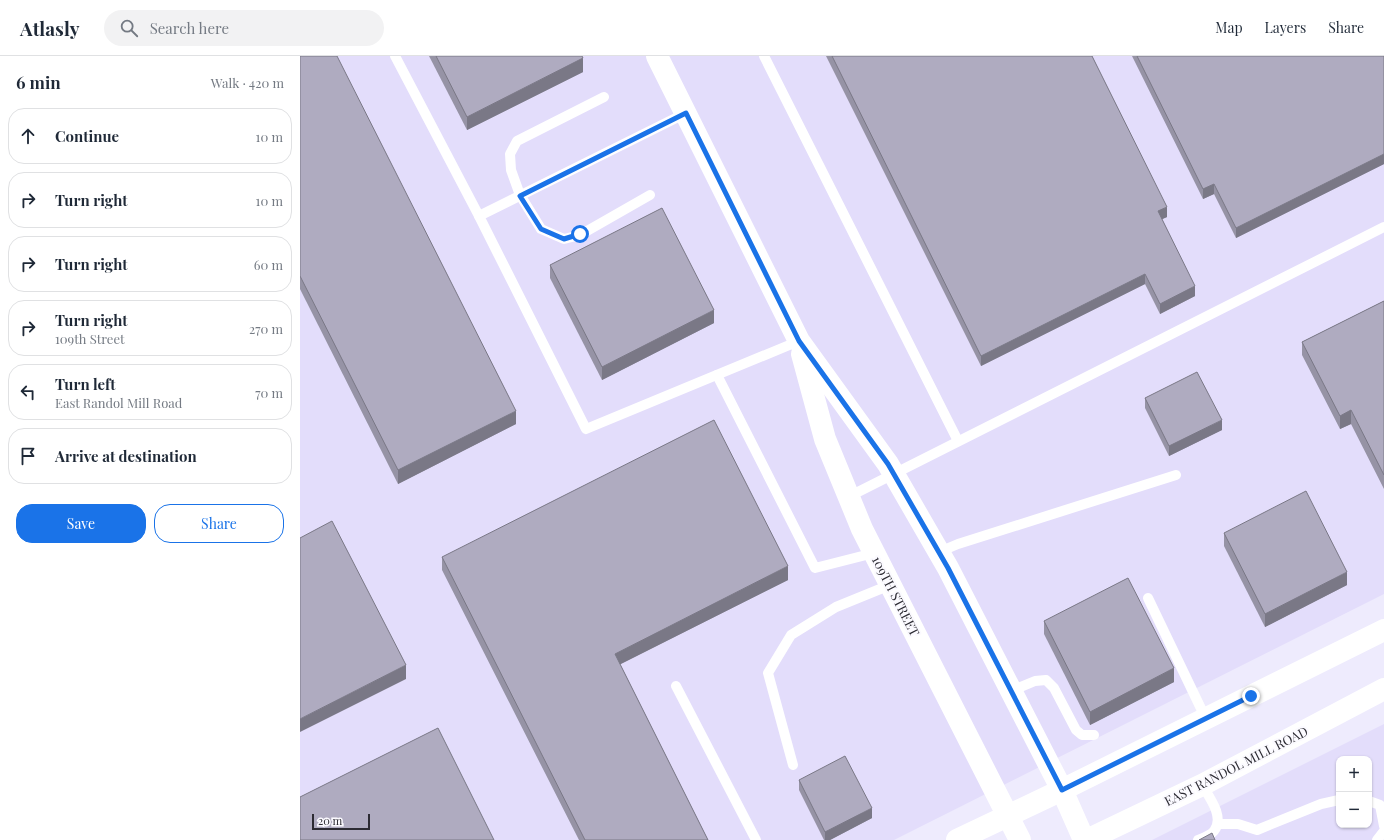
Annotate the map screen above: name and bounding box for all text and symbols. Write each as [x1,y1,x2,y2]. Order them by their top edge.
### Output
search box [104,10,384,46]
text: Atlasly [20,15,80,41]
icon: search [118,17,140,39]
text: Search here [150,18,229,38]
text: Map [1215,18,1243,37]
text: Layers [1265,18,1306,37]
text: Share [1328,18,1364,37]
text: 6 min [16,71,61,93]
text: Walk · 420 m [211,74,284,91]
icon: ahead [17,125,39,147]
text: Continue [55,126,119,146]
text: 10 m [256,128,283,145]
icon: right [17,189,39,211]
text: Turn right [55,190,128,210]
text: 10 m [256,192,283,209]
route start [571,225,589,243]
icon: right [17,253,39,275]
text: Turn right [55,254,128,274]
text: 60 m [254,256,283,273]
text: Turn right [55,310,128,330]
icon: right [17,317,39,339]
text: 270 m [249,320,283,337]
text: 109th Street [55,330,125,347]
text: Turn left [55,374,116,394]
icon: left [17,381,39,403]
text: 70 m [255,384,283,401]
text: East Randol Mill Road [55,394,182,411]
icon: arrive [17,445,39,467]
text: Arrive at destination [55,446,197,466]
button: Save [16,504,146,543]
button: Share [154,504,284,543]
street label: 109TH STREET [869,553,924,639]
route end [1242,687,1260,705]
street label: EAST RANDOL MILL ROAD [1161,722,1310,809]
map controls [1336,756,1372,828]
button: + [1336,756,1372,792]
button: − [1336,792,1372,828]
scale bar [312,812,370,831]
text: 20 m [318,813,342,828]

